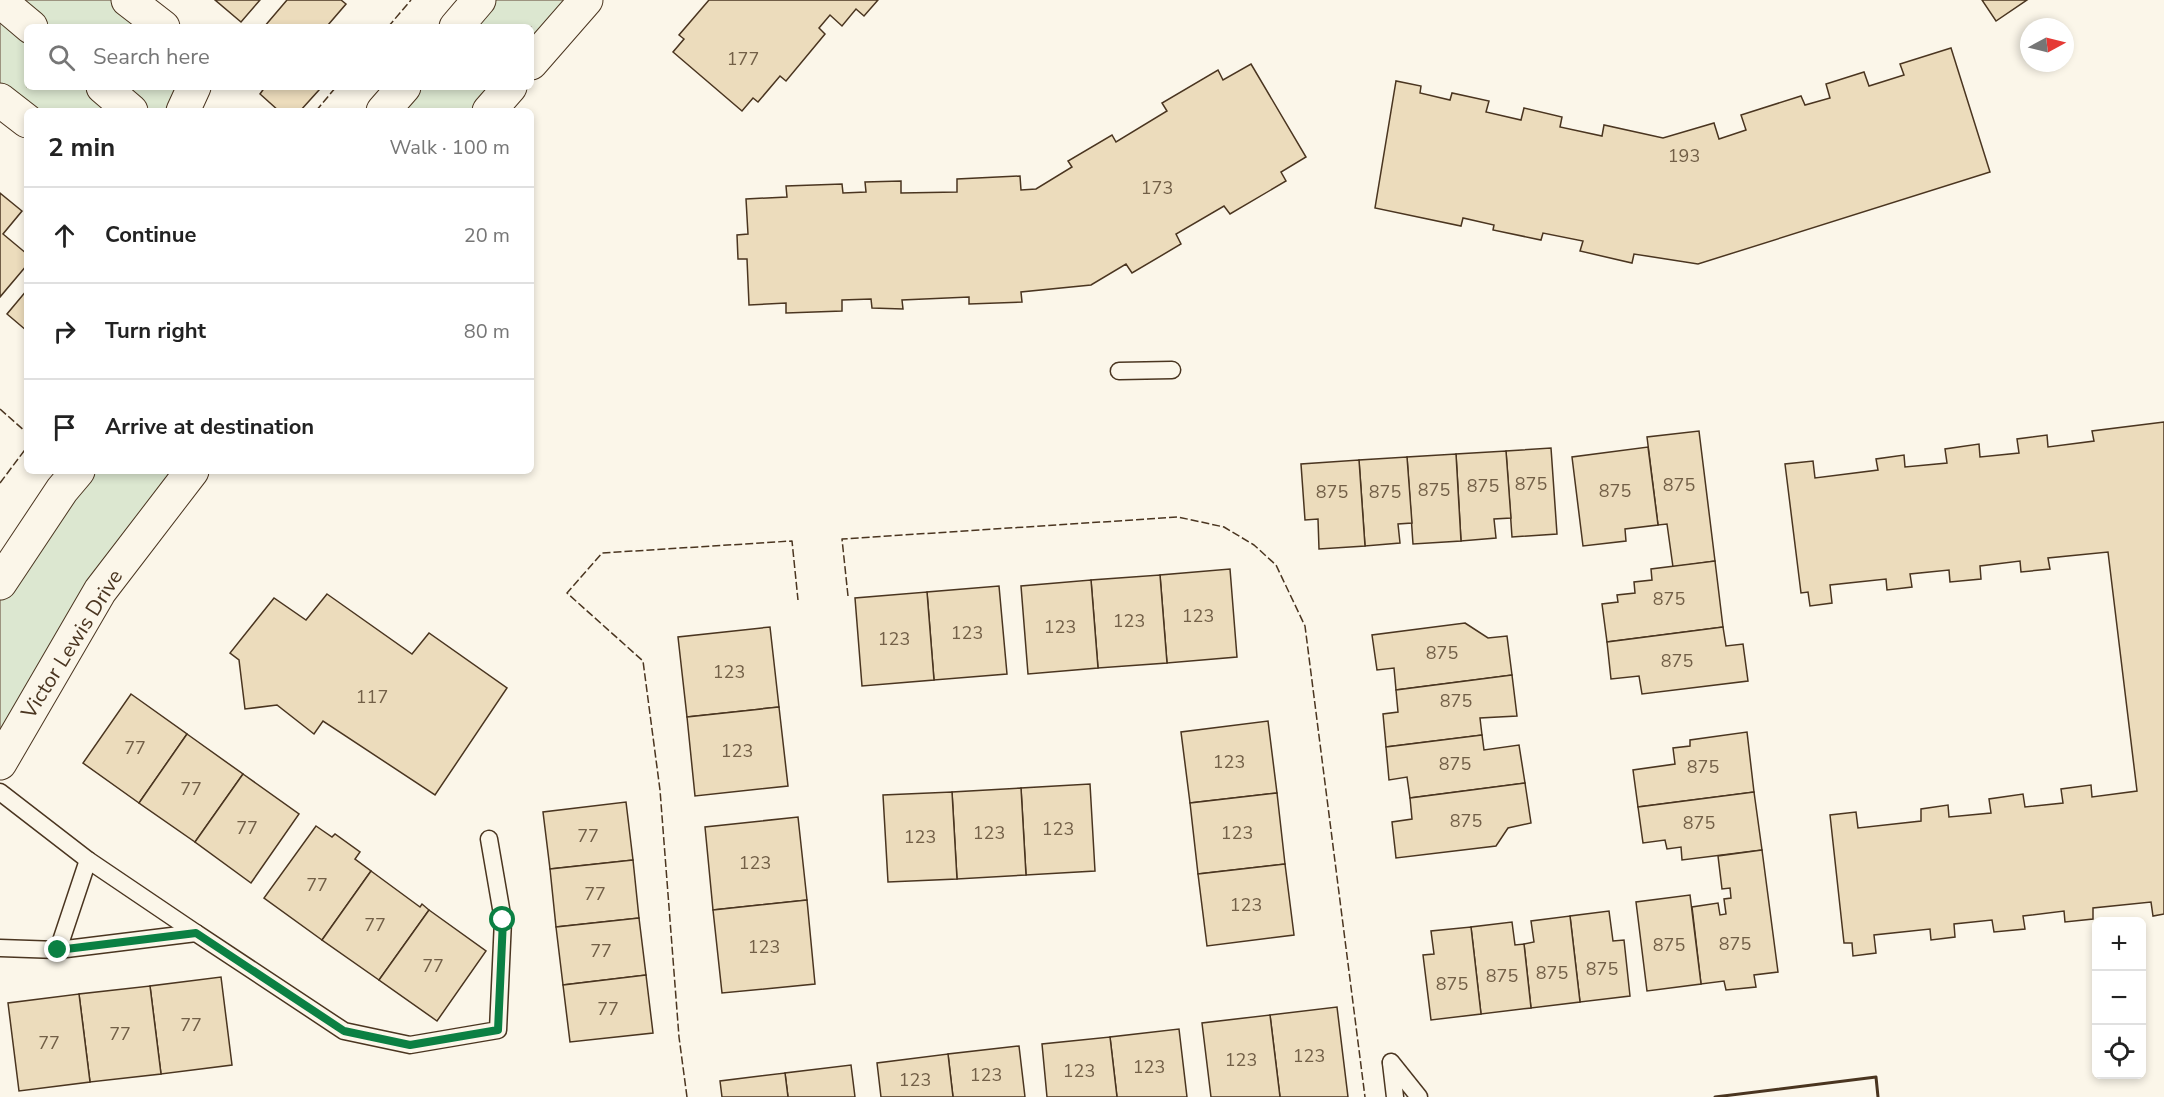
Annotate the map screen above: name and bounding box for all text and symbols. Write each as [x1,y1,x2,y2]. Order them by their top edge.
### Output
north arrow [2020,18,2074,72]
search box [24,24,534,90]
icon: search [45,41,78,74]
text: Search here [93,42,210,72]
house number: 177 [727,47,759,71]
text: 2 min [48,130,115,165]
text: Walk · 100 m [390,134,510,161]
house number: 193 [1668,144,1700,168]
house number: 173 [1141,176,1173,200]
icon: ahead [48,219,81,252]
text: Continue [105,220,196,250]
text: 20 m [464,222,510,249]
icon: right [48,315,81,348]
text: Turn right [105,316,206,346]
text: 80 m [464,318,510,345]
icon: arrive [48,411,81,444]
text: Arrive at destination [105,412,314,442]
house number: 875 [1515,472,1547,496]
house number: 875 [1663,473,1695,497]
house number: 875 [1467,474,1499,498]
house number: 875 [1418,478,1450,502]
house number: 875 [1599,479,1631,503]
house number: 875 [1316,480,1348,504]
house number: 875 [1369,480,1401,504]
street label: Victor Lewis Drive [14,564,129,725]
house number: 875 [1653,587,1685,611]
house number: 123 [1182,604,1214,628]
house number: 123 [1113,609,1145,633]
house number: 123 [1044,615,1076,639]
house number: 123 [951,621,983,645]
house number: 123 [878,627,910,651]
house number: 875 [1426,641,1458,665]
house number: 875 [1661,649,1693,673]
house number: 123 [713,660,745,684]
house number: 117 [356,685,388,709]
house number: 875 [1440,689,1472,713]
house number: 77 [124,736,146,760]
house number: 123 [721,739,753,763]
house number: 123 [1213,750,1245,774]
house number: 875 [1439,752,1471,776]
house number: 875 [1687,755,1719,779]
house number: 77 [180,777,202,801]
house number: 875 [1450,809,1482,833]
house number: 875 [1683,811,1715,835]
house number: 77 [236,816,258,840]
house number: 123 [1042,817,1074,841]
house number: 123 [973,821,1005,845]
house number: 123 [1221,821,1253,845]
house number: 77 [577,824,599,848]
house number: 123 [904,825,936,849]
house number: 123 [739,851,771,875]
house number: 77 [306,873,328,897]
house number: 77 [584,882,606,906]
house number: 123 [1230,893,1262,917]
route start [489,906,515,932]
house number: 77 [364,913,386,937]
map controls [2092,917,2146,1079]
button: + [2092,917,2146,971]
house number: 875 [1719,932,1751,956]
house number: 875 [1653,933,1685,957]
house number: 123 [748,935,780,959]
route end [44,936,70,962]
house number: 77 [590,939,612,963]
house number: 77 [422,954,444,978]
house number: 875 [1586,957,1618,981]
house number: 875 [1536,961,1568,985]
house number: 875 [1486,964,1518,988]
button: − [2092,971,2146,1025]
house number: 875 [1436,972,1468,996]
house number: 77 [597,997,619,1021]
house number: 77 [180,1013,202,1037]
house number: 77 [109,1022,131,1046]
button: locate [2092,1025,2146,1079]
house number: 77 [38,1031,60,1055]
house number: 123 [1293,1044,1325,1068]
house number: 123 [1225,1048,1257,1072]
house number: 123 [1133,1055,1165,1079]
house number: 123 [1063,1059,1095,1083]
house number: 123 [970,1063,1002,1087]
house number: 123 [899,1068,931,1092]

